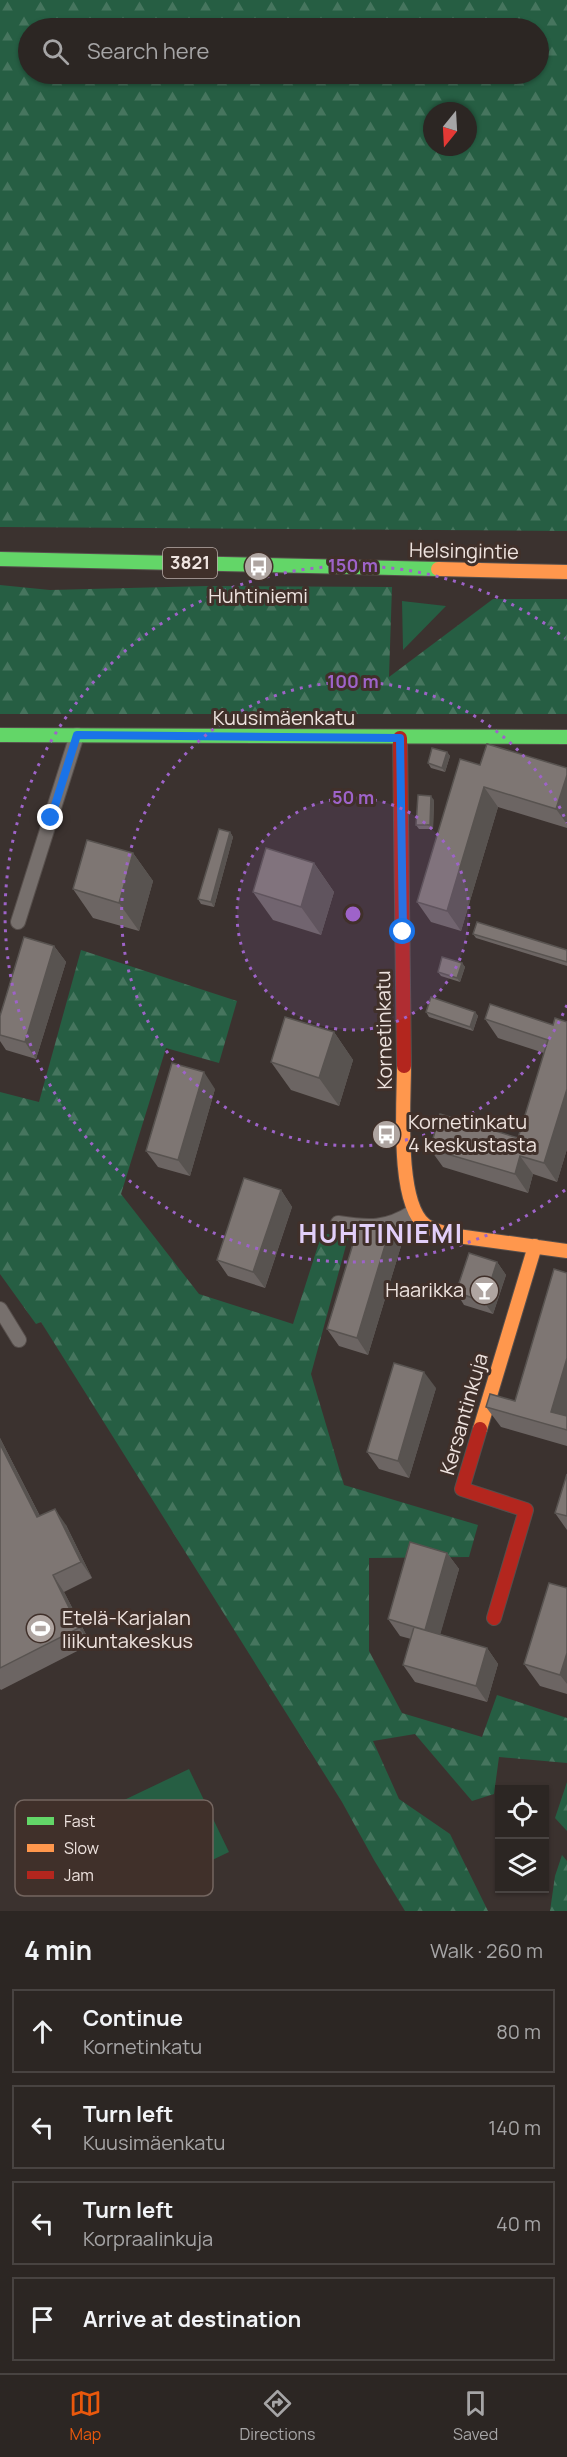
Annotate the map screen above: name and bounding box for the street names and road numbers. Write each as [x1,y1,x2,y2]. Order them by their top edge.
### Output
street label: Helsingintie [409,536,519,565]
road number: 3821 [163,548,217,578]
street label: Kuusimäenkatu [213,704,355,731]
street label: Kornetinkatu [369,970,398,1090]
street label: Kersantinkuja [433,1350,494,1478]

